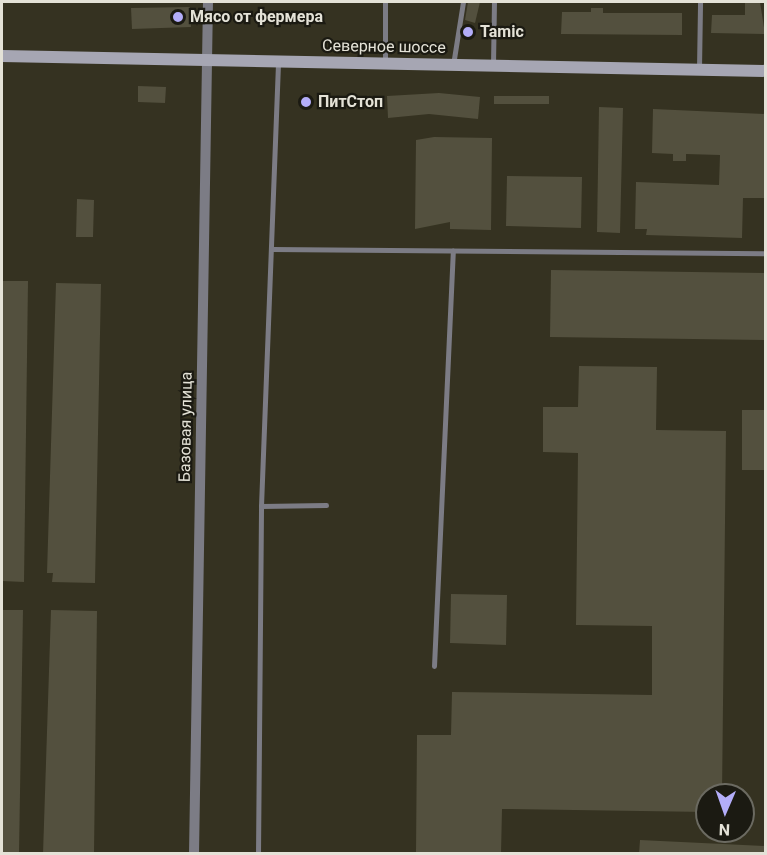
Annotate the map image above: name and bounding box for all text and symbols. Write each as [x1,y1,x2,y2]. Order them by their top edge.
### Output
place label: Мясо от фермера [190,7,323,27]
marker: Мясо от фермера [171,10,185,24]
place label: Tamic [480,22,524,42]
marker: Tamic [461,25,475,39]
street label: Северное шоссе [322,36,446,58]
place label: ПитСтоп [318,92,383,112]
marker: ПитСтоп [299,95,313,109]
street label: Базовая улица [175,372,197,482]
north arrow [695,783,755,843]
text: N [718,820,730,839]

